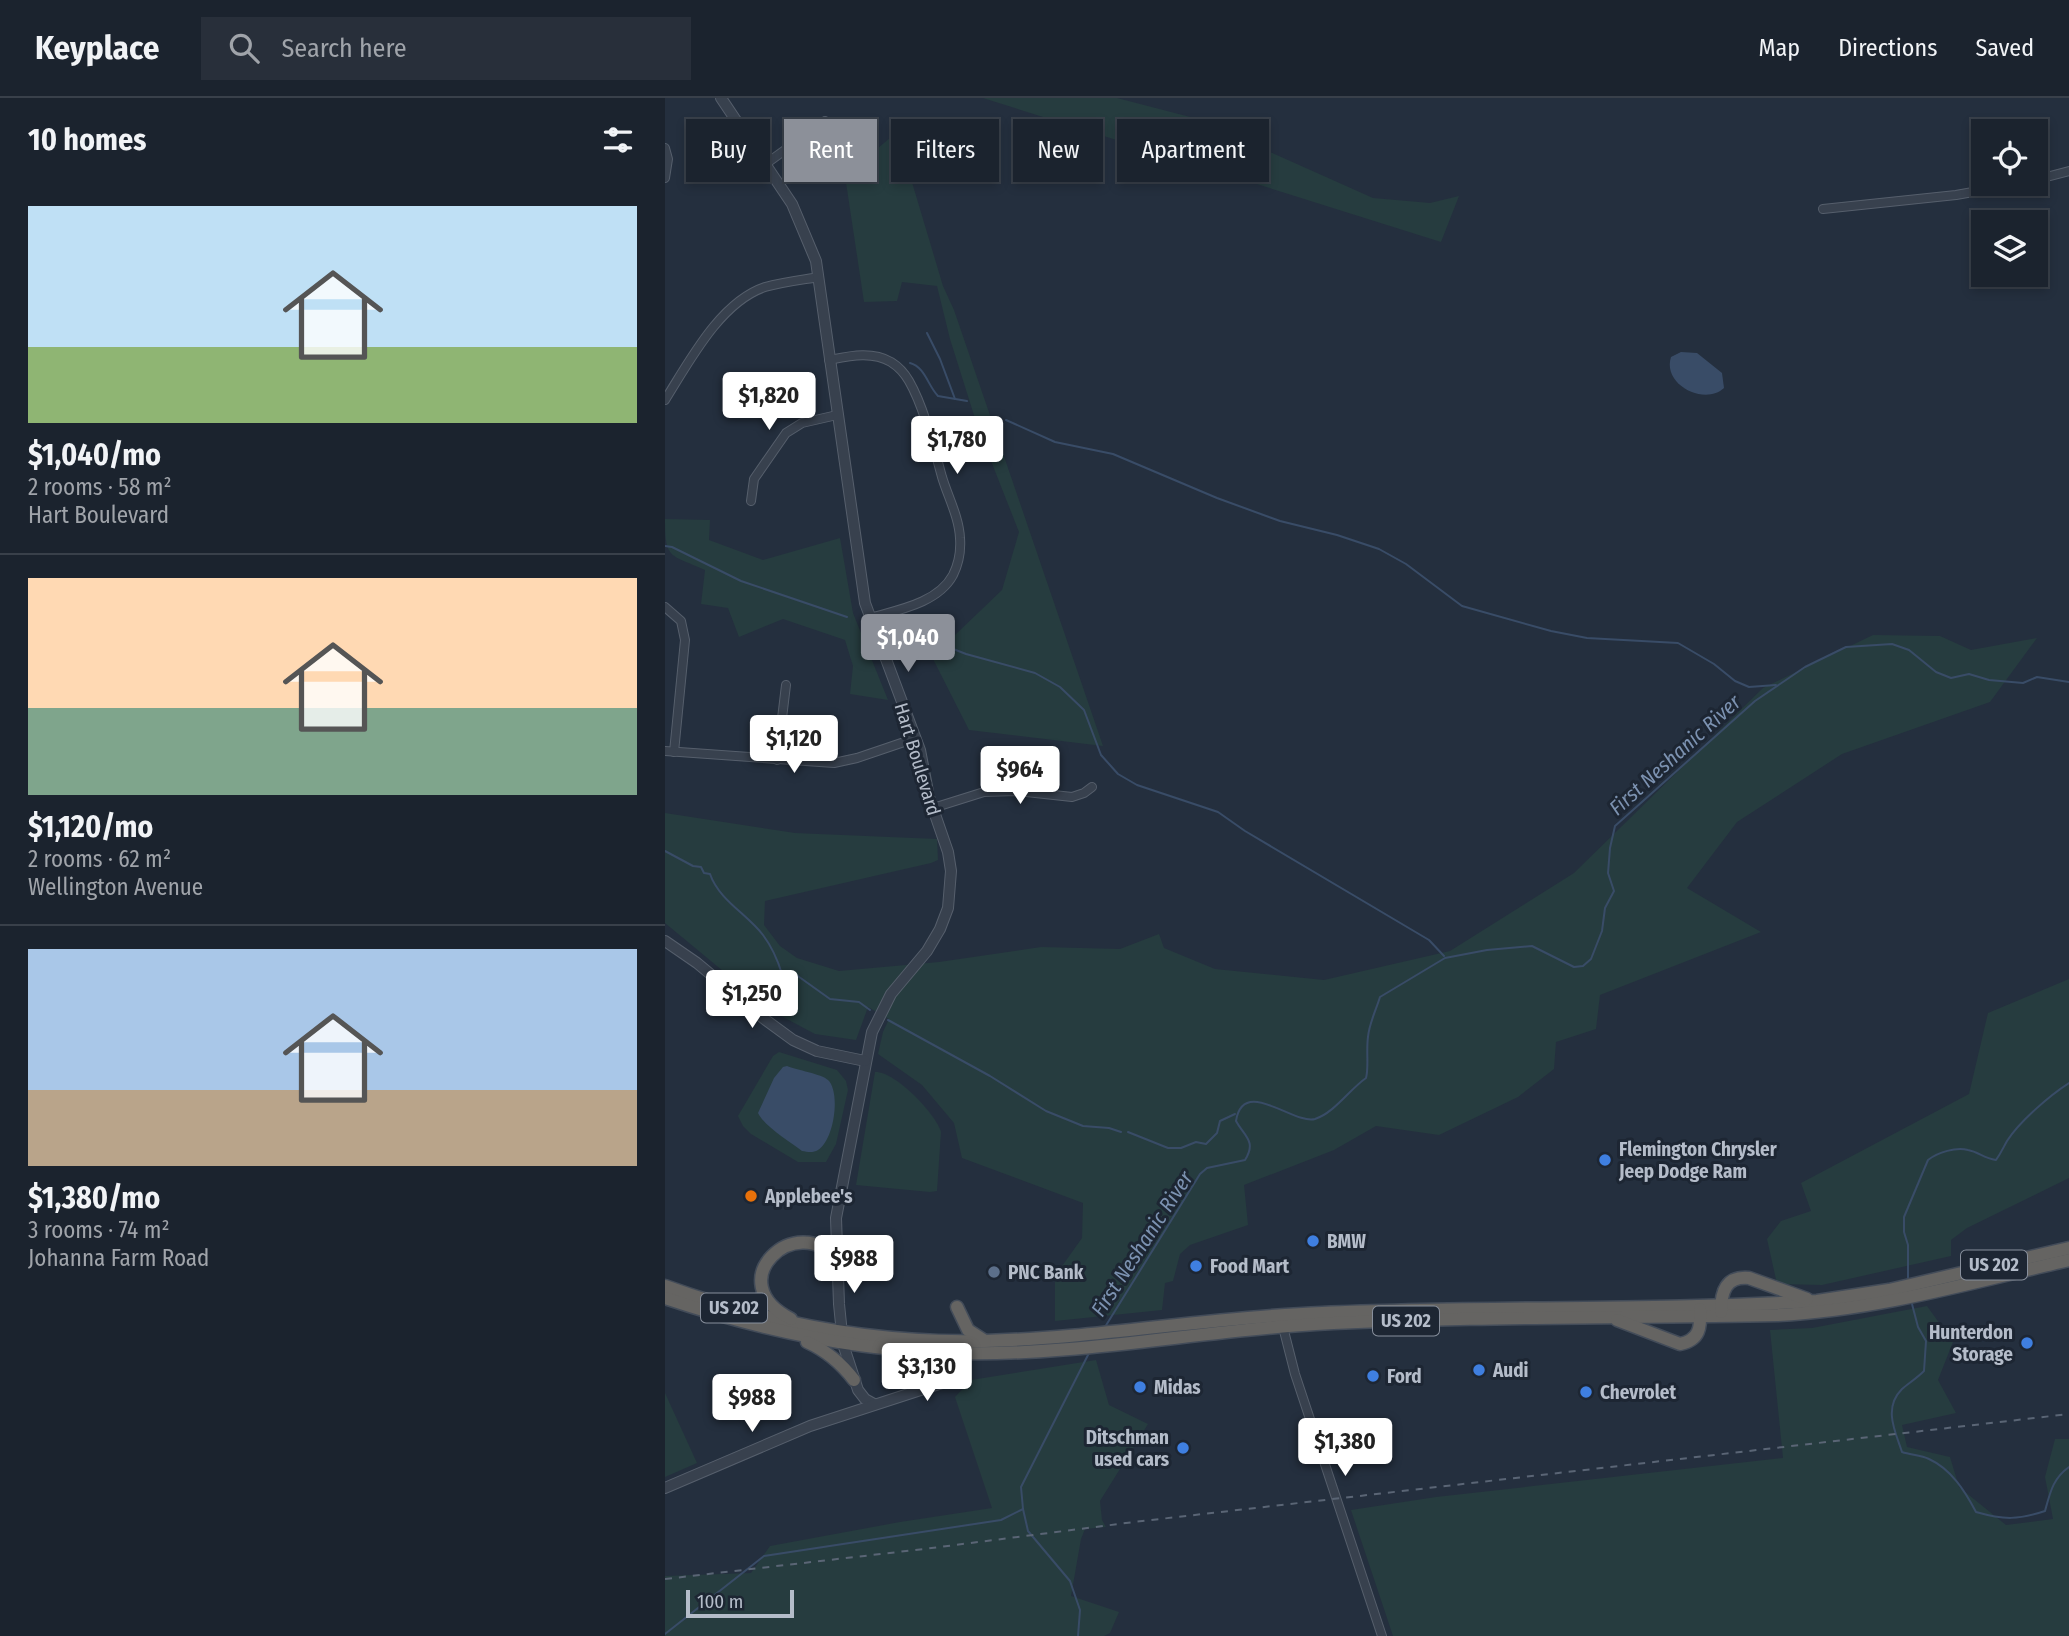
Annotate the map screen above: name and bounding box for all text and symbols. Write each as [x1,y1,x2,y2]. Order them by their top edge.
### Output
search box [201,17,691,80]
text: Keyplace [35,28,159,68]
icon: search [225,29,263,67]
text: Search here [281,33,407,64]
text: Map [1759,34,1800,62]
text: Directions [1838,34,1937,62]
text: Saved [1975,34,2034,62]
chip: Buy [686,119,770,182]
chip: Rent [784,119,877,182]
chip: Filters [891,119,999,182]
chip: New [1013,119,1103,182]
chip: Apartment [1117,119,1269,182]
map controls [1971,119,2048,287]
button: locate [1971,119,2048,196]
icon: filters [599,121,637,159]
text: 10 homes [28,122,146,158]
button: layers [1971,210,2048,287]
icon: home [270,252,396,378]
pin: $1,820 [712,372,826,432]
text: $1,820 [739,381,799,409]
pin: $1,780 [900,416,1014,476]
text: $1,780 [927,425,987,453]
text: $1,040/mo [28,437,161,473]
text: 2 rooms · 58 m² [28,473,172,501]
text: Hart Boulevard [28,501,169,529]
pin: $1,040 [851,614,965,674]
text: $1,040 [877,623,939,651]
icon: home [270,624,396,750]
water label: First Neshanic River [1604,689,1747,821]
street label: Hart Boulevard [889,700,946,818]
pin: $1,120 [737,716,851,775]
text: $1,120 [766,724,822,752]
pin: $964 [979,746,1061,806]
text: $964 [997,755,1043,783]
text: $1,120/mo [28,809,153,845]
text: 2 rooms · 62 m² [28,845,171,873]
text: Wellington Avenue [28,873,203,901]
pin: $1,250 [695,970,809,1030]
text: $1,250 [722,979,782,1007]
icon: home [270,995,396,1121]
place label: Flemington Chrysler Jeep Dodge Ram [1618,1138,1778,1183]
marker: Flemington Chrysler Jeep Dodge Ram [1597,1152,1613,1168]
water label: First Neshanic River [1085,1166,1199,1321]
text: $1,380/mo [28,1180,160,1216]
place label: Applebee's [764,1185,853,1208]
marker: Applebee's [743,1188,759,1204]
text: 3 rooms · 74 m² [28,1216,170,1244]
place label: BMW [1327,1230,1366,1253]
marker: BMW [1305,1233,1321,1249]
pin: $988 [813,1236,895,1295]
text: Johanna Farm Road [28,1244,209,1272]
text: $988 [830,1244,878,1272]
road number: US 202 [1961,1250,2027,1280]
place label: Food Mart [1210,1255,1289,1278]
marker: Food Mart [1188,1258,1204,1274]
place label: PNC Bank [1008,1261,1084,1284]
marker: PNC Bank [986,1264,1002,1280]
road number: US 202 [701,1294,767,1322]
road number: US 202 [1373,1306,1439,1336]
place label: Hunterdon Storage [1929,1321,2013,1366]
marker: Hunterdon Storage [2019,1335,2035,1351]
pin: $3,130 [870,1344,984,1403]
text: $3,130 [898,1352,956,1380]
place label: Audi [1492,1359,1529,1382]
marker: Audi [1471,1362,1487,1378]
place label: Ford [1387,1365,1422,1388]
marker: Ford [1365,1368,1381,1384]
pin: $988 [711,1374,793,1434]
place label: Midas [1154,1376,1201,1399]
marker: Midas [1132,1379,1148,1395]
place label: Chevrolet [1600,1381,1676,1404]
text: $988 [728,1383,776,1411]
marker: Chevrolet [1578,1384,1594,1400]
pin: $1,380 [1288,1418,1402,1478]
place label: Ditschman used cars [1086,1426,1170,1471]
text: $1,380 [1314,1427,1376,1455]
marker: Ditschman used cars [1175,1440,1191,1456]
scale bar [686,1587,795,1619]
text: 100 m [697,1590,743,1613]

